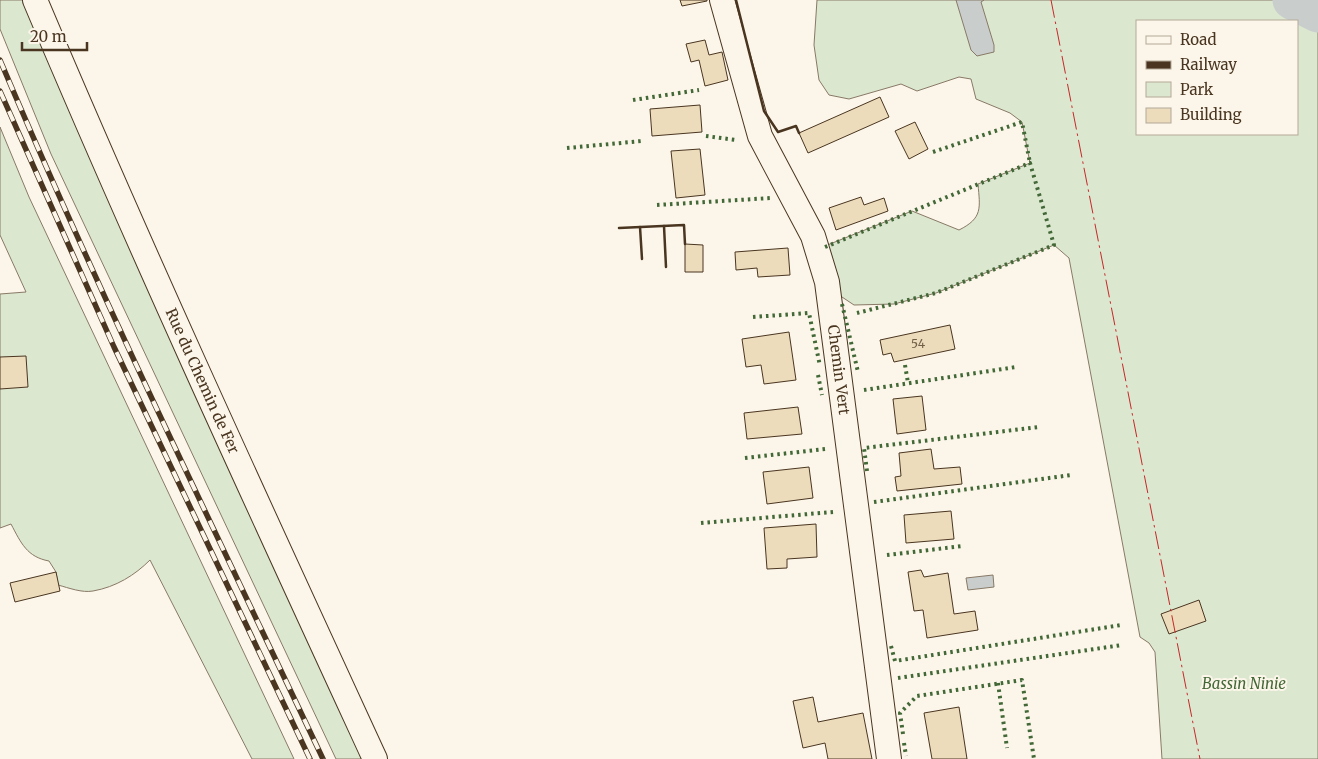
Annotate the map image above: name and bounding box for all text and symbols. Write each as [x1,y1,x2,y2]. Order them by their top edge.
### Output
scale bar [22,20,88,52]
legend [1136,20,1298,135]
text: 20 m [30,27,67,46]
text: Road [1180,30,1216,49]
text: Railway [1180,55,1237,74]
text: Park [1180,80,1214,99]
text: Building [1180,105,1242,124]
street label: Rue du Chemin de Fer [162,305,244,457]
street label: Chemin Vert [824,324,854,416]
house number: 54 [911,336,926,351]
park label: Bassin Ninie [1202,674,1286,693]

